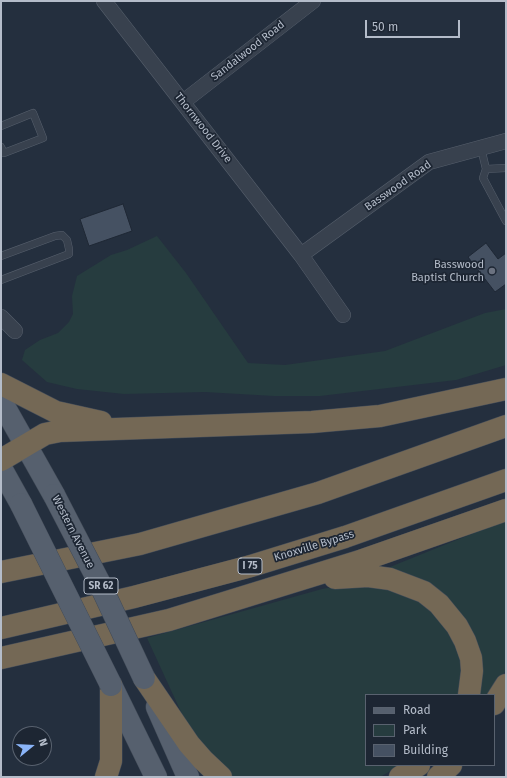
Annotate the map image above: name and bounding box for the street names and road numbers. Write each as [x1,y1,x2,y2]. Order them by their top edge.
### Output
street label: Sandalwood Road [209,18,287,84]
street label: Thornwood Drive [172,90,234,166]
street label: Basswood Road [362,158,434,214]
street label: Western Avenue [49,493,97,571]
street label: Knoxville Bypass [272,528,356,564]
road number: I 75 [238,558,262,574]
road number: SR 62 [84,578,118,594]

